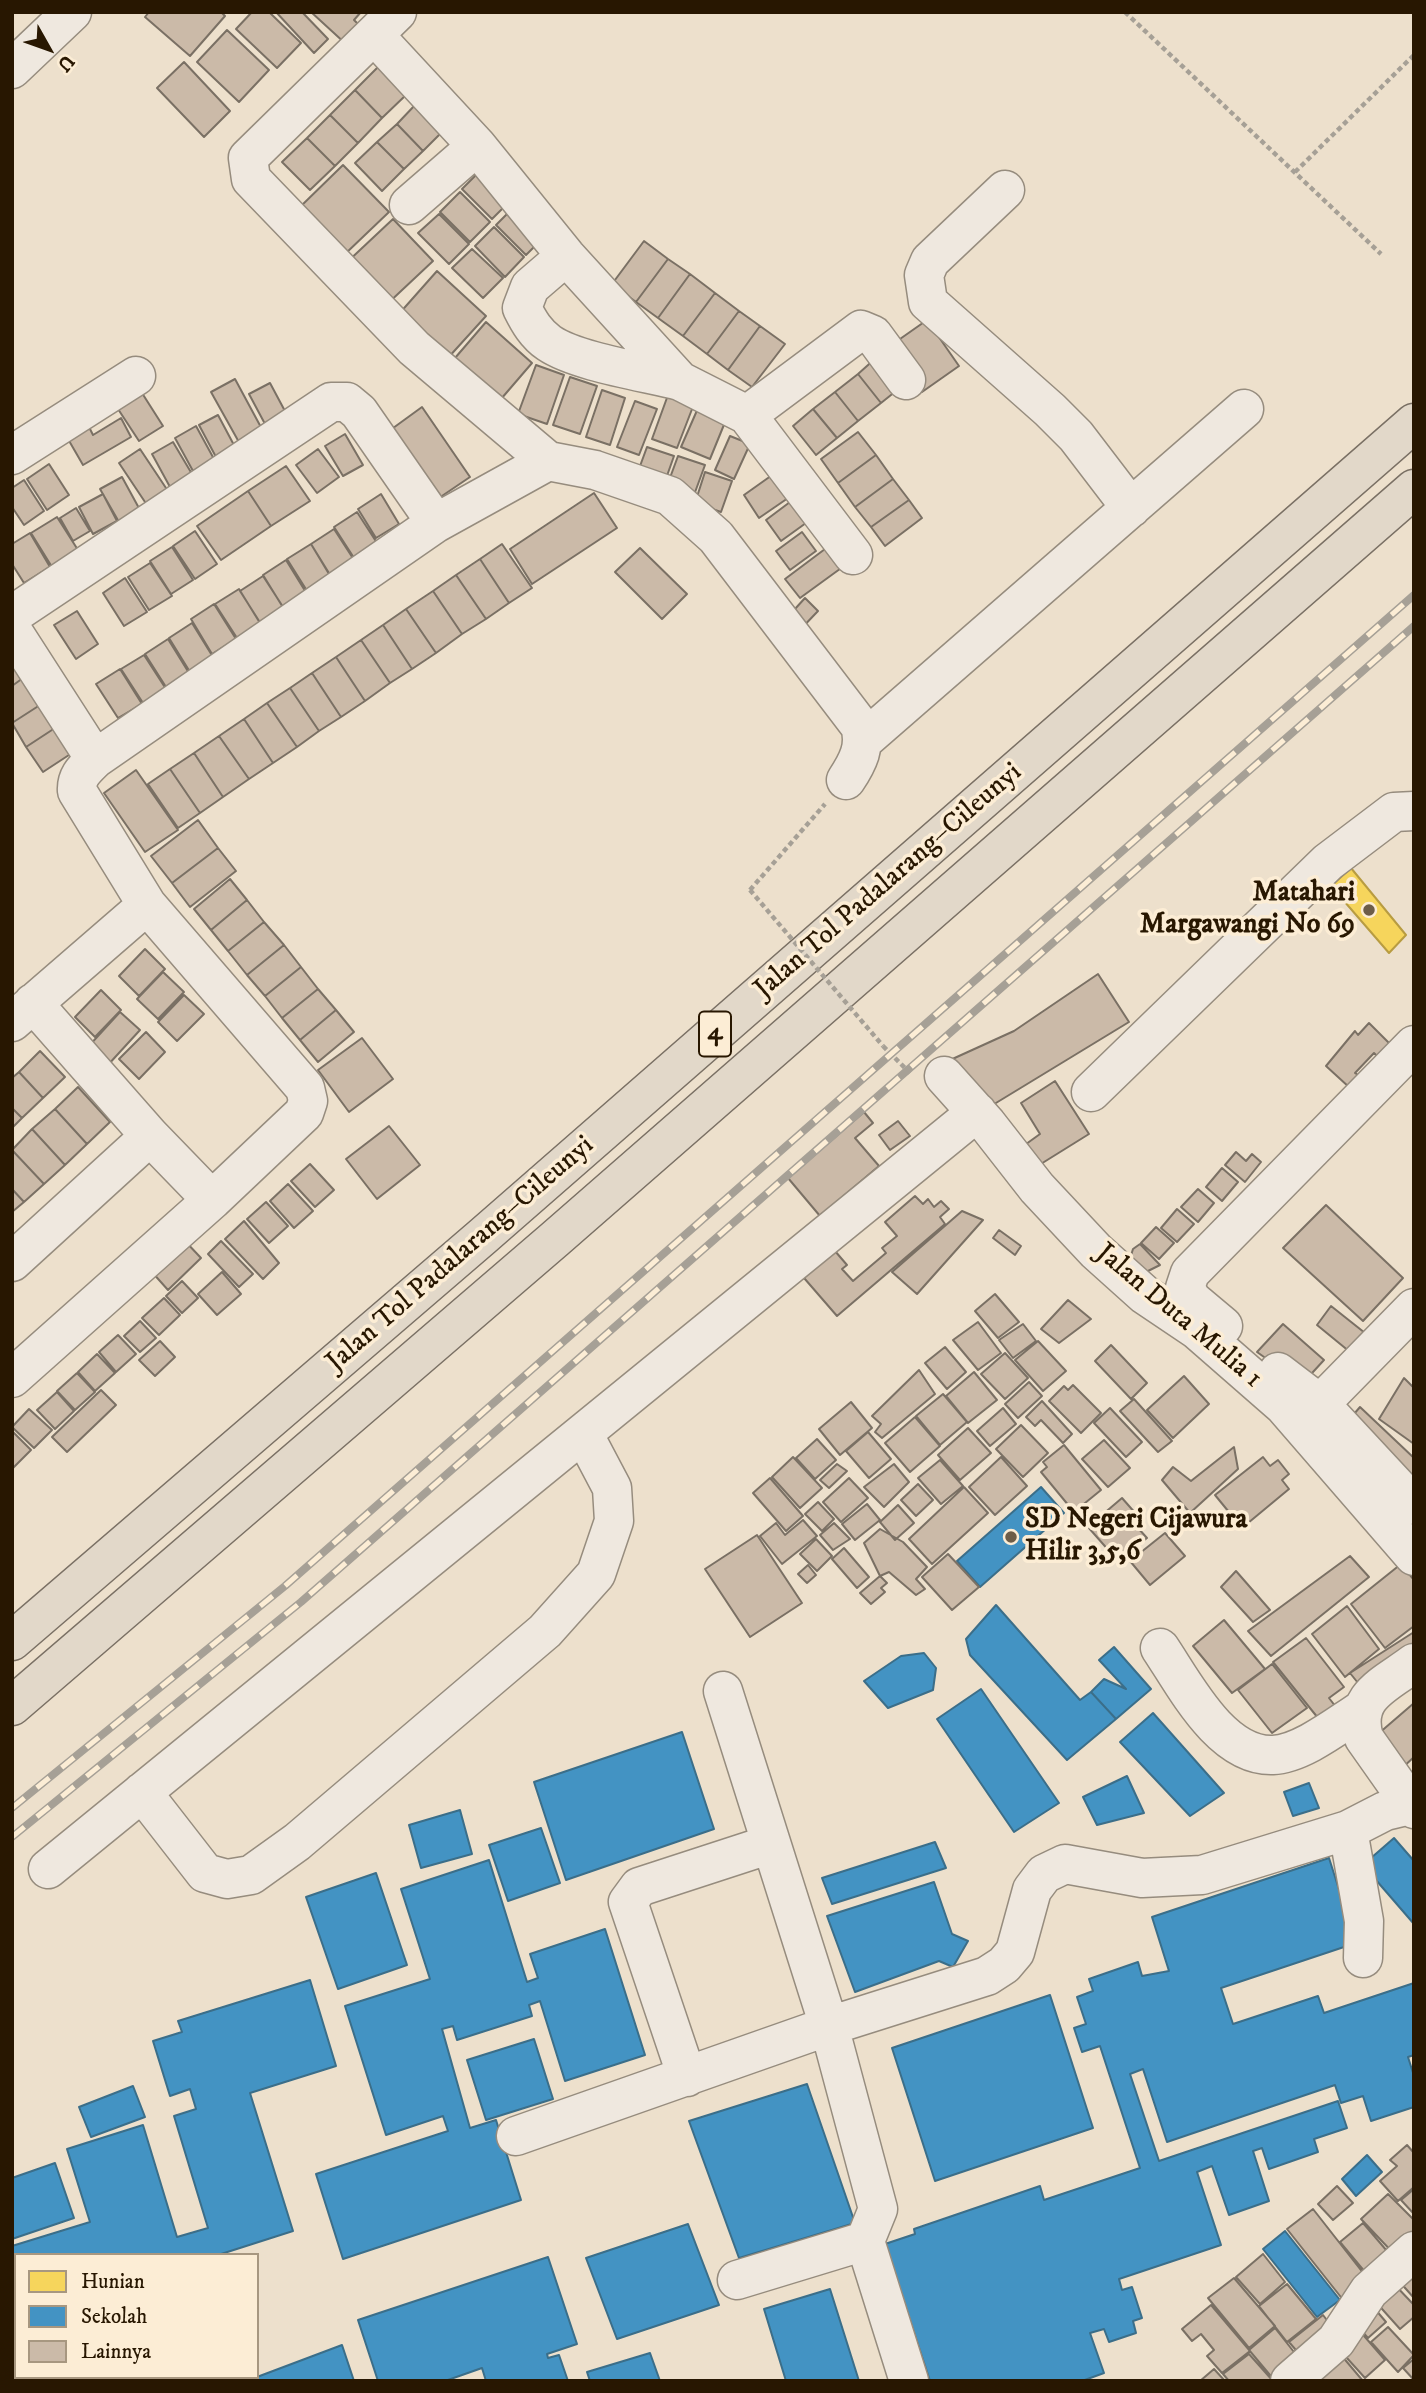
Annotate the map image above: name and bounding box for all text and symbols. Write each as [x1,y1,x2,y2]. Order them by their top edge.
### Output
north arrow [14,14,84,84]
text: U [52,50,79,76]
street label: Jalan Tol Padalarang–Cileunyi [748,757,1030,1007]
place label: Matahari Margawangi No 69 [1140,877,1355,943]
marker: Matahari Margawangi No 69 [1361,902,1377,918]
road number: 4 [699,1012,731,1056]
street label: Jalan Tol Padalarang–Cileunyi [320,1130,602,1380]
street label: Jalan Duta Mulia 1 [1088,1238,1268,1396]
place label: SD Negeri Cijawura Hilir 3,5,6 [1025,1504,1247,1570]
marker: SD Negeri Cijawura Hilir 3,5,6 [1003,1529,1019,1545]
legend [14,2253,259,2379]
text: Hunian [81,2269,145,2295]
text: Sekolah [81,2304,147,2330]
text: Lainnya [81,2339,151,2365]

